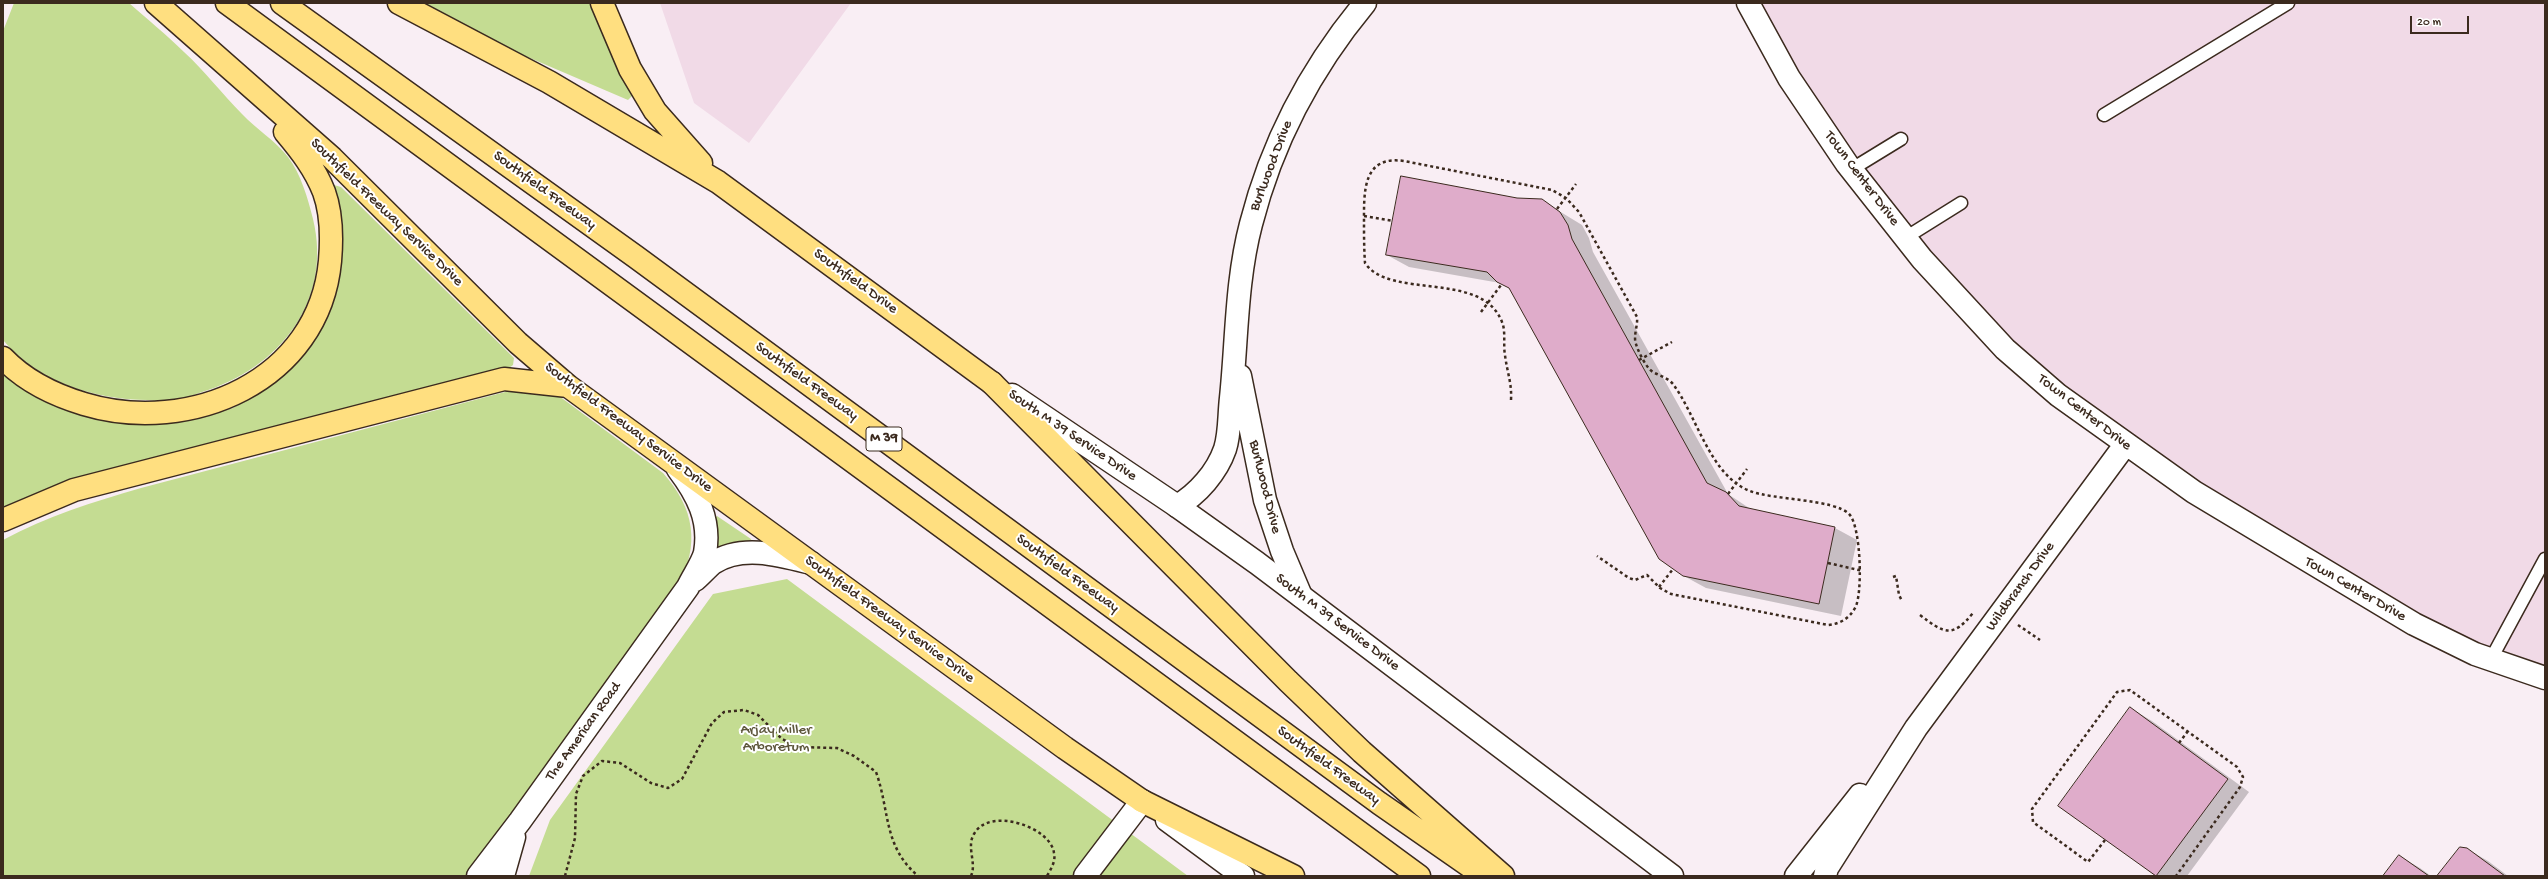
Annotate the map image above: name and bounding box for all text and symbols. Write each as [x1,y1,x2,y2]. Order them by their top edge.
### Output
scale bar [2412,8,2471,34]
text: 20 m [2417,16,2441,30]
street label: Burlwood Drive [1246,118,1298,214]
street label: Town Center Drive [1819,128,1903,230]
street label: Southfield Freeway Service Drive [306,135,466,291]
street label: Southfield Freeway [489,148,599,234]
street label: Southfield Drive [809,245,901,319]
street label: Southfield Freeway [751,339,861,425]
street label: Southfield Freeway Service Drive [541,359,715,497]
street label: Town Center Drive [2033,371,2135,455]
street label: South M 39 Service Drive [1004,386,1140,486]
road number: M 39 [866,427,902,451]
street label: Burlwood Drive [1244,438,1284,536]
street label: Southfield Freeway [1012,531,1122,617]
street label: Wildbranch Drive [1983,539,2059,635]
street label: Southfield Freeway Service Drive [801,552,977,688]
street label: Town Center Drive [2301,554,2409,626]
street label: South M 39 Service Drive [1271,570,1403,676]
street label: The American Road [542,679,626,785]
park label: Arjay Miller Arboretum [740,722,812,757]
street label: Southfield Freeway [1273,723,1383,809]

